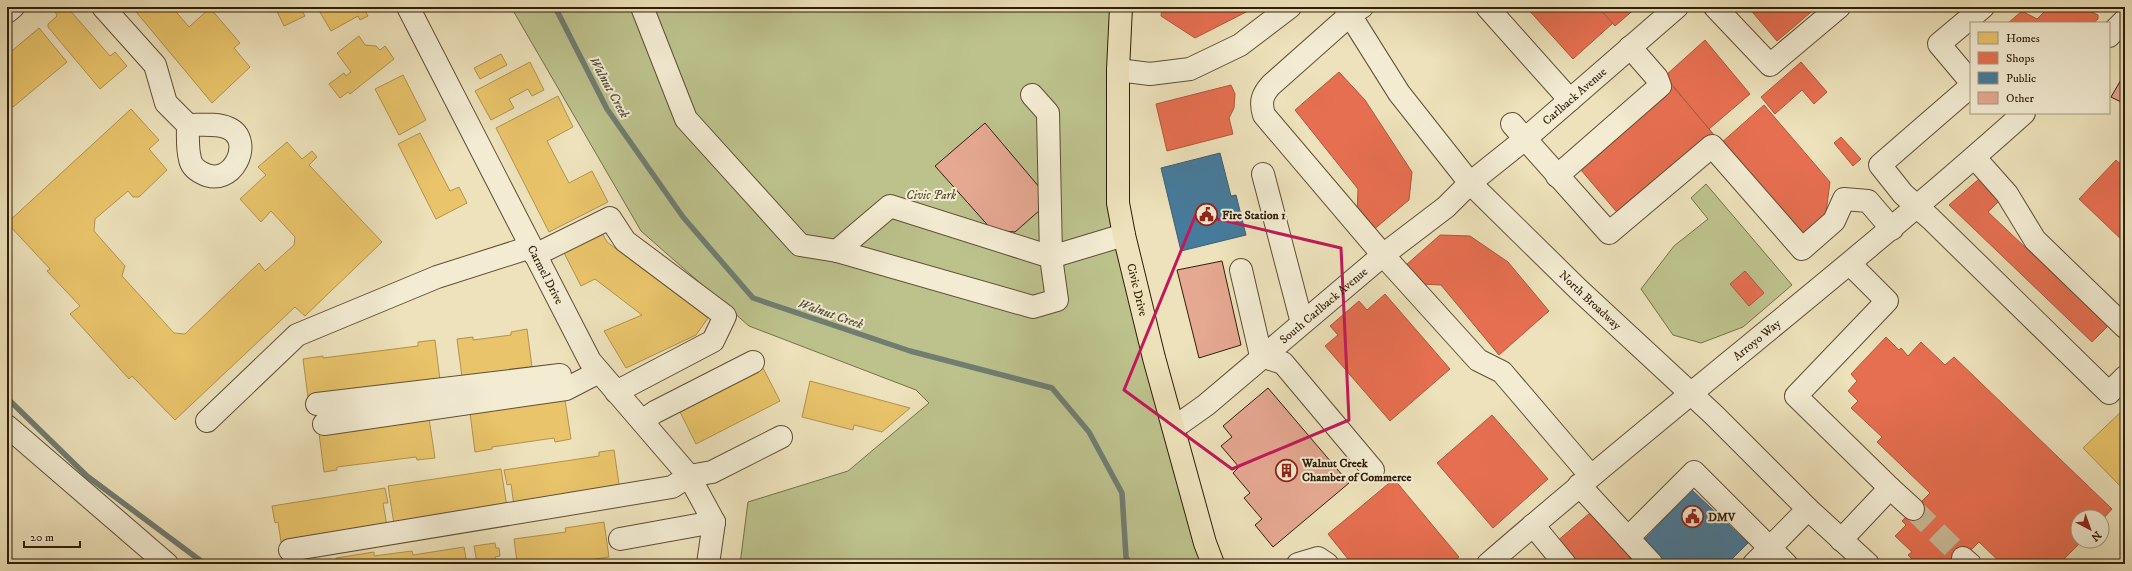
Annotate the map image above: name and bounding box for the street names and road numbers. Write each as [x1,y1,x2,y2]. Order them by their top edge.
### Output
street label: Carlback Avenue [1540,65,1610,128]
street label: Carmel Drive [524,243,567,307]
street label: Civic Drive [1123,262,1151,318]
street label: South Carlback Avenue [1277,264,1371,347]
street label: North Broadway [1556,268,1624,333]
street label: Arroyo Way [1730,316,1784,364]

